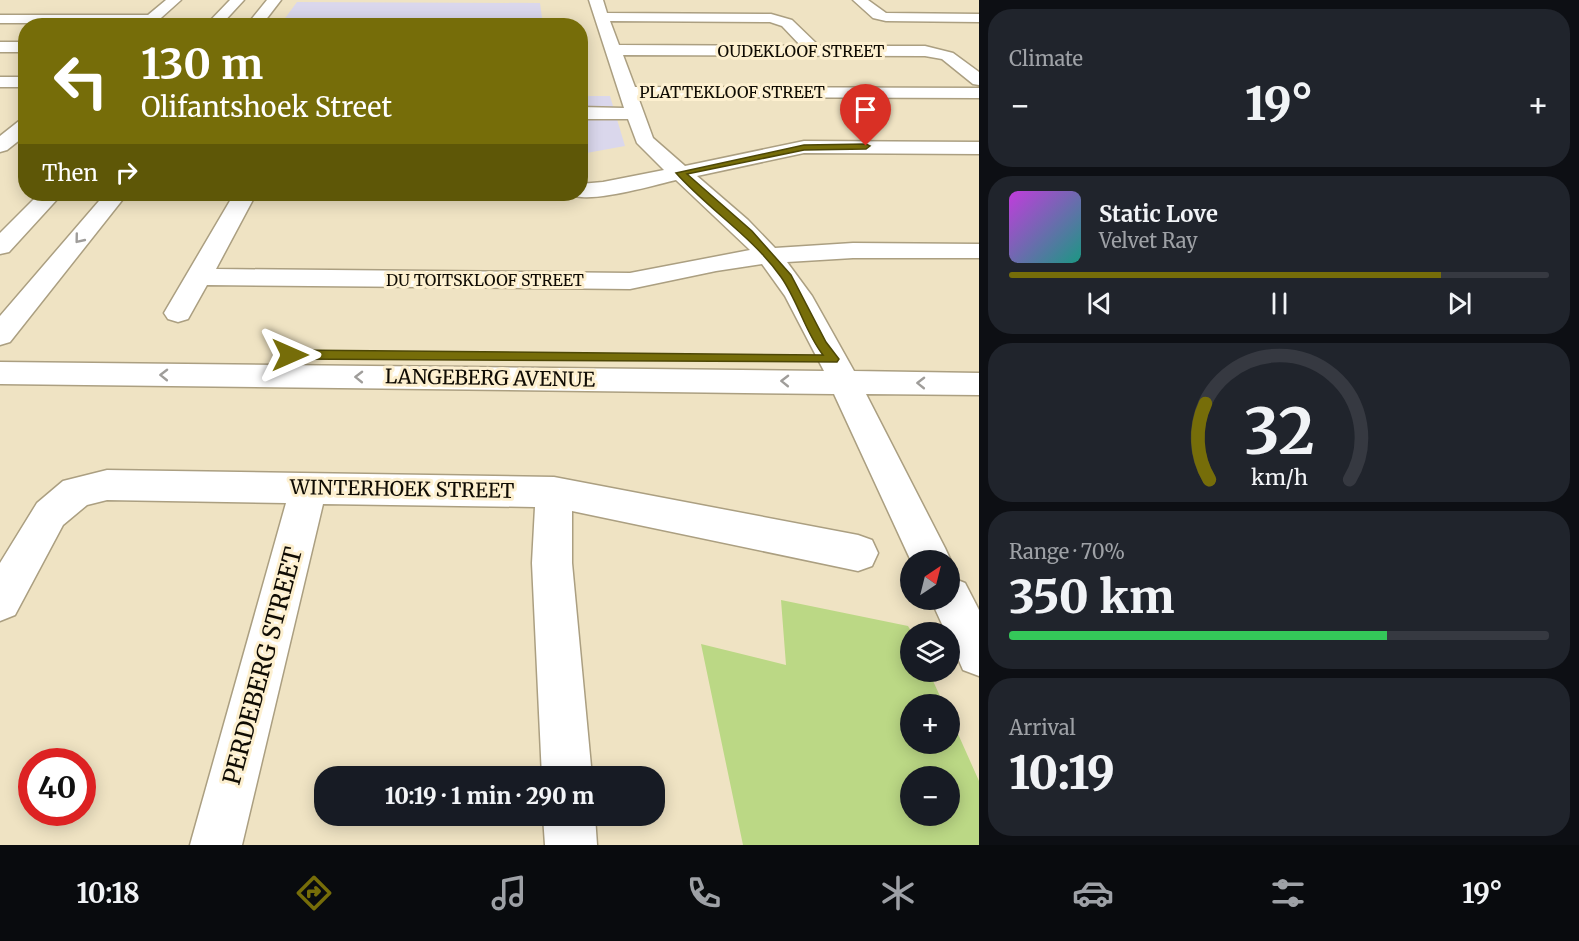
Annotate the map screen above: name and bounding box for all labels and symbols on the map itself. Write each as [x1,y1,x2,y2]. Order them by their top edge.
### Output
street label: OUDEKLOOF STREET [718,41,884,61]
street label: PLATTEKLOOF STREET [639,82,825,102]
pin [840,84,891,146]
one-way arrow [75,232,86,243]
street label: DU TOITSKLOOF STREET [386,270,584,290]
position arrow [258,323,322,387]
street label: LANGEBERG AVENUE [385,363,596,392]
one-way arrow [159,369,168,381]
one-way arrow [354,371,363,383]
one-way arrow [780,375,789,387]
one-way arrow [916,377,925,389]
street label: WINTERHOEK STREET [289,474,515,503]
street label: PERDEBERG STREET [216,543,309,788]
north arrow [900,550,960,610]
speed limit sign: 40 [18,748,96,826]

